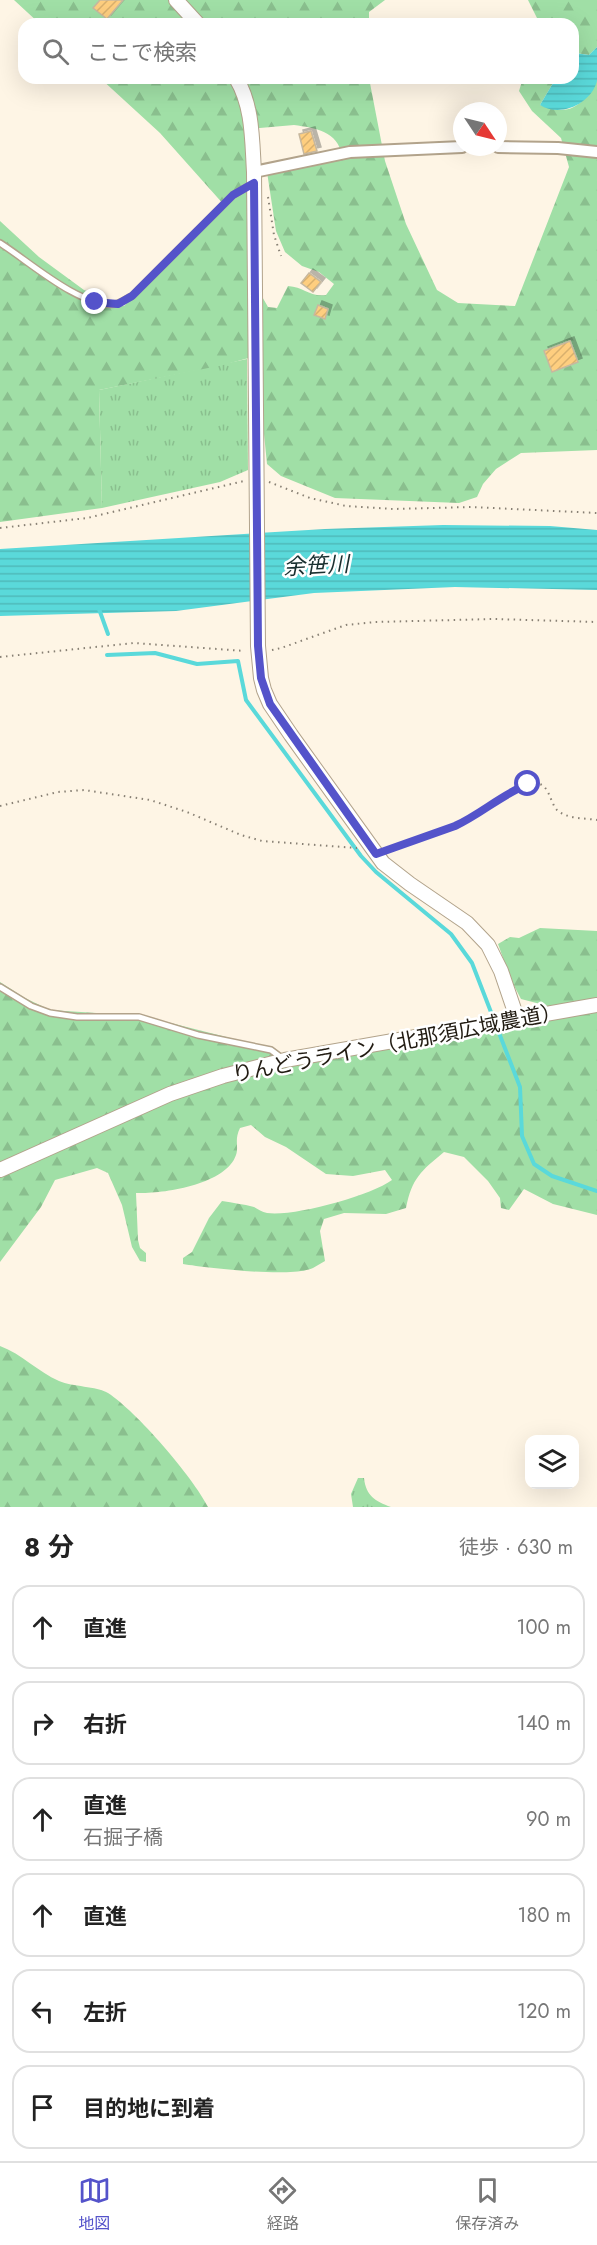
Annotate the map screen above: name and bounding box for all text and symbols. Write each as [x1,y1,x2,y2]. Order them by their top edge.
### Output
search box [18,18,579,84]
icon: search [39,35,72,68]
text: ここで検索 [87,36,197,68]
north arrow [453,102,507,156]
route end [81,288,107,314]
water label: 余笹川 [282,547,352,583]
route start [514,770,540,796]
street label: りんどうライン（北那須広域農道） [230,996,564,1090]
map controls [525,1435,579,1489]
button: layers [525,1435,579,1489]
text: 8 分 [24,1528,74,1566]
text: 徒歩 · 630 m [459,1533,573,1562]
icon: ahead [26,1611,59,1644]
text: 直進 [83,1612,127,1644]
text: 100 m [516,1613,571,1642]
icon: right [26,1707,59,1740]
text: 右折 [83,1708,127,1740]
text: 140 m [517,1709,571,1738]
text: 直進 [83,1789,127,1821]
icon: ahead [26,1803,59,1836]
text: 90 m [526,1805,571,1834]
text: 石掘子橋 [83,1823,163,1852]
icon: ahead [26,1899,59,1932]
text: 直進 [83,1900,127,1932]
text: 180 m [517,1901,571,1930]
icon: left [26,1995,59,2028]
text: 左折 [83,1996,127,2028]
text: 120 m [517,1997,571,2026]
icon: arrive [26,2091,59,2124]
text: 目的地に到着 [83,2092,215,2124]
tab: 地図 [78,2174,111,2235]
tab: 経路 [266,2174,299,2235]
tab: 保存済み [455,2174,519,2235]

